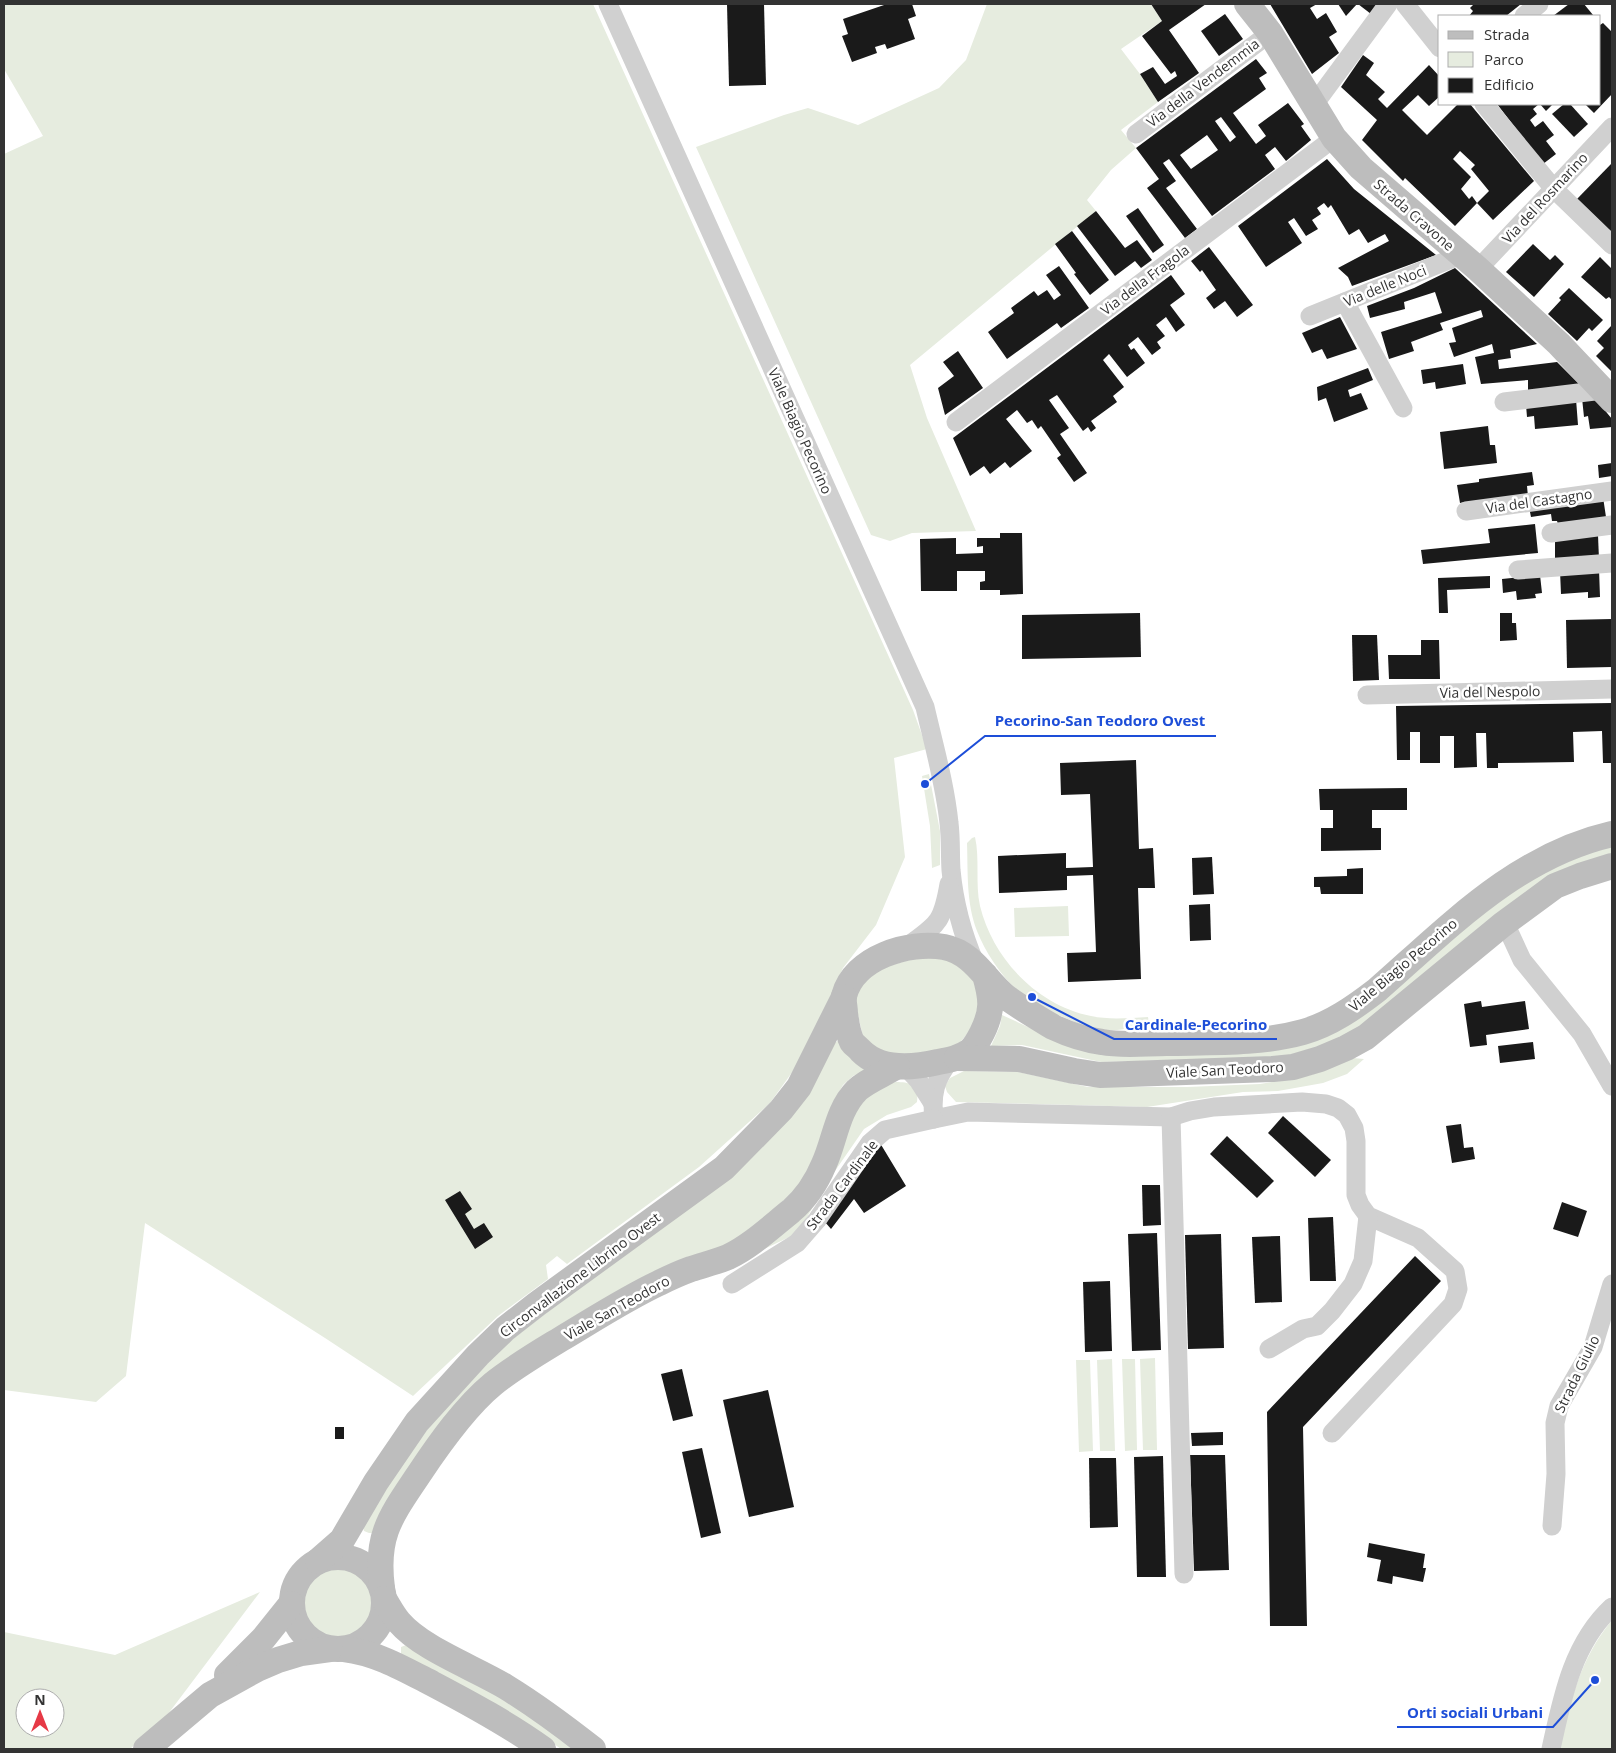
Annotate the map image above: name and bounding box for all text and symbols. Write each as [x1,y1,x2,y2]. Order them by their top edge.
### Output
legend [1438,15,1601,105]
text: Strada [1484,24,1530,44]
street label: Via della Vendemmia [1142,34,1263,131]
text: Parco [1484,49,1524,69]
text: Edificio [1484,74,1534,94]
street label: Via del Rosmarino [1498,148,1592,247]
street label: Strada Cravone [1370,175,1459,255]
street label: Via della Fragola [1097,240,1193,319]
street label: Via delle Noci [1341,260,1429,311]
street label: Viale Biagio Pecorino [764,365,837,497]
street label: Via del Castagno [1484,484,1594,517]
street label: Via del Nespolo [1439,681,1541,702]
callout: Pecorino-San Teodoro Ovest [985,706,1216,736]
text: Pecorino-San Teodoro Ovest [995,710,1206,730]
street label: Viale Biagio Pecorino [1345,914,1461,1016]
callout: Cardinale-Pecorino [1114,1009,1277,1039]
text: Cardinale-Pecorino [1125,1014,1267,1034]
street label: Viale San Teodoro [1166,1057,1284,1082]
street label: Strada Cardinale [801,1136,882,1234]
street label: Circonvallazione Librino Ovest [495,1208,664,1341]
street label: Viale San Teodoro [561,1271,673,1344]
street label: Strada Giulio [1550,1332,1603,1416]
north arrow [15,1688,65,1738]
text: N [34,1690,46,1709]
callout: Orti sociali Urbani [1397,1697,1553,1727]
text: Orti sociali Urbani [1407,1702,1543,1722]

